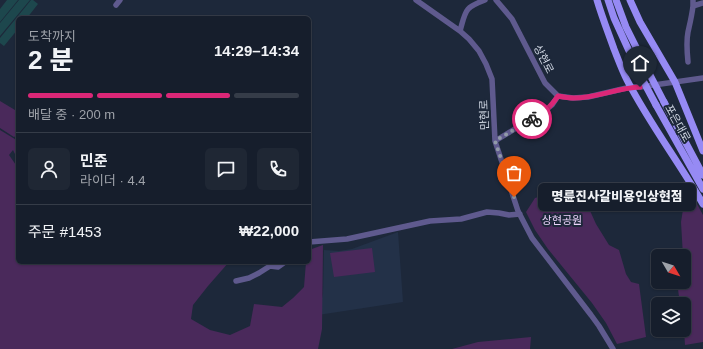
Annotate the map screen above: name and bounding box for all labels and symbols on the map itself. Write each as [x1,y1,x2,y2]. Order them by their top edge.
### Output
street label: 상현로 [532,43,556,75]
pin [623,46,657,87]
courier [512,99,552,139]
street label: 만현로 [477,100,491,130]
street label: 포은대로 [663,102,693,144]
pin [497,156,531,197]
callout: 명륜진사갈비용인상현점 [538,183,696,211]
park label: 상현공원 [542,214,582,226]
north arrow [651,249,691,289]

